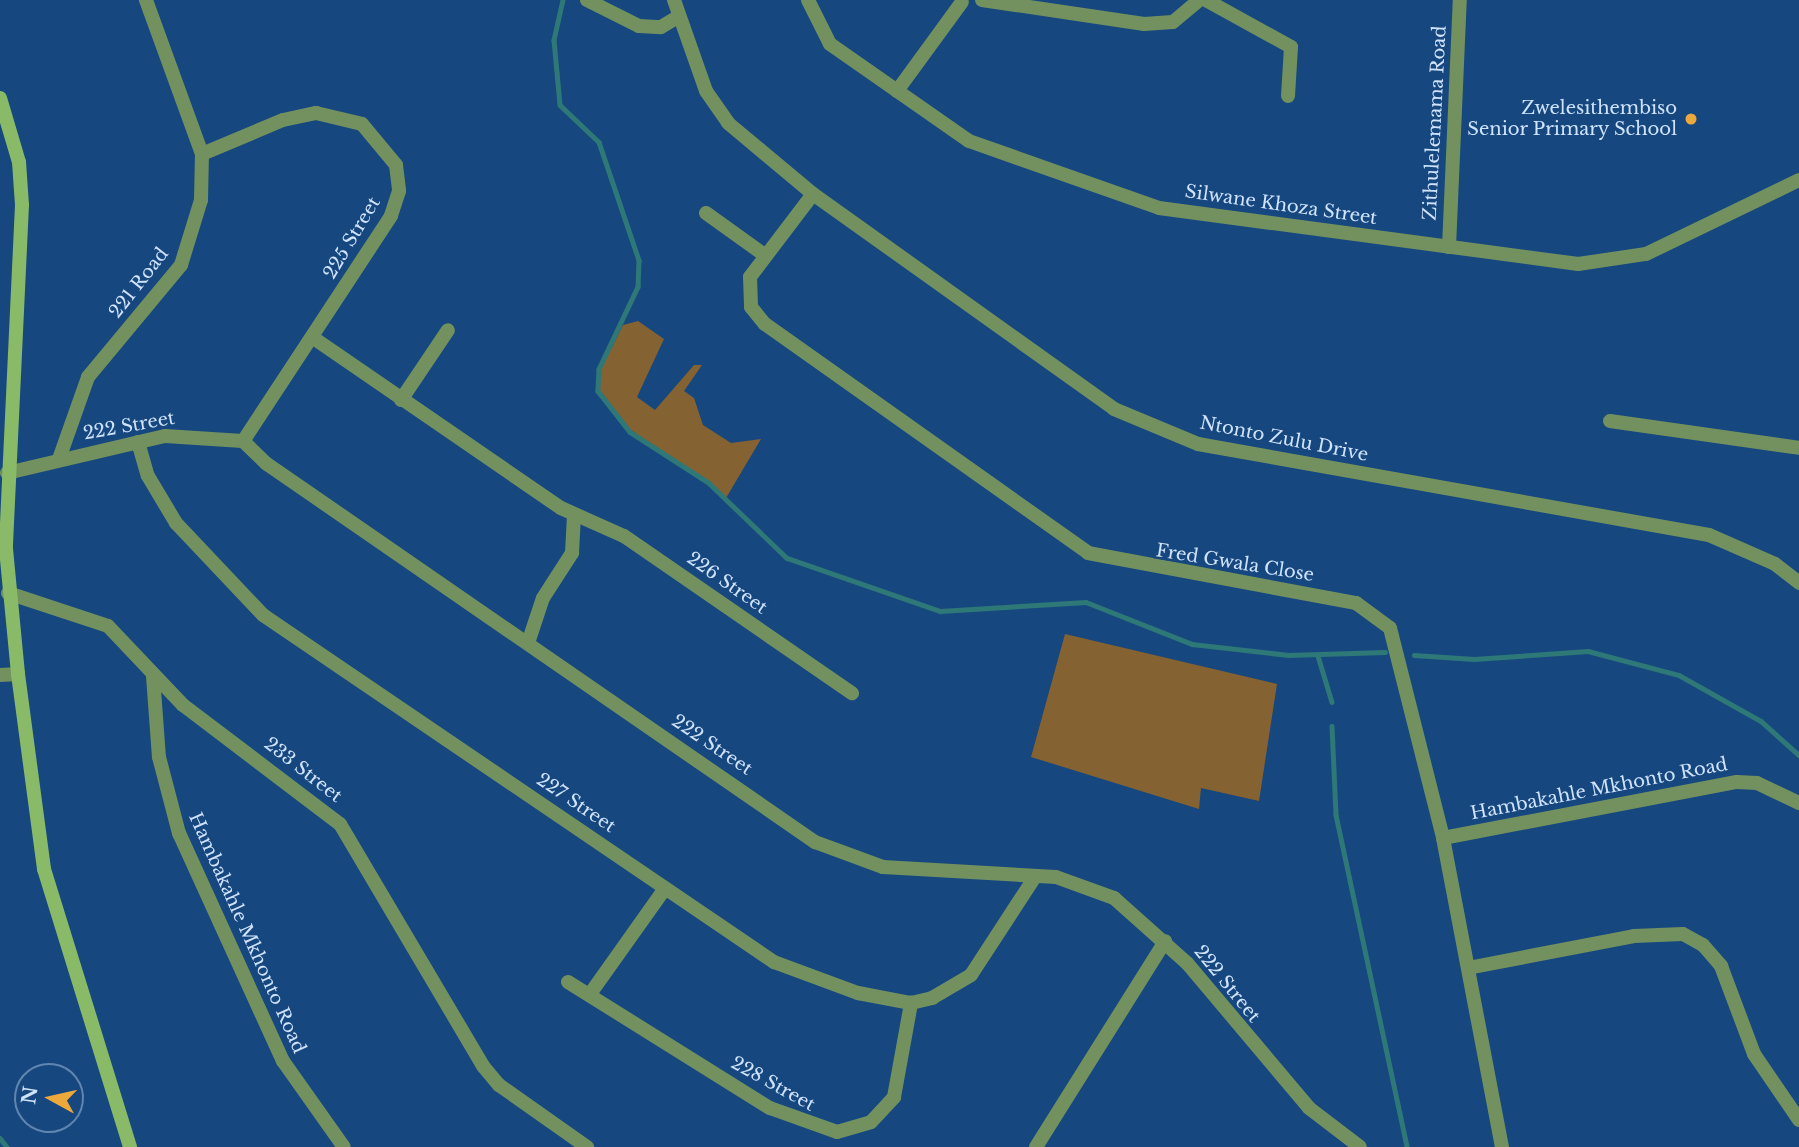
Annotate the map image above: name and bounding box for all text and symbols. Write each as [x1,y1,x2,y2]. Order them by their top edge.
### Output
street label: Zithulelemama Road [1419,25,1451,221]
place label: Zwelesithembiso Senior Primary School [1466,98,1677,140]
marker: Zwelesithembiso Senior Primary School [1683,111,1699,127]
street label: Silwane Khoza Street [1184,181,1378,229]
street label: 225 Street [319,193,385,283]
street label: 221 Road [105,244,173,322]
street label: 222 Street [82,407,176,445]
street label: Ntonto Zulu Drive [1198,412,1370,466]
street label: Fred Gwala Close [1154,540,1316,586]
street label: 226 Street [683,547,771,619]
street label: 222 Street [668,710,756,780]
street label: 233 Street [260,733,346,807]
street label: Hambakahle Mkhonto Road [1469,753,1729,825]
street label: 227 Street [532,769,620,837]
street label: Hambakahle Mkhonto Road [184,809,310,1057]
street label: 222 Street [1189,941,1265,1027]
street label: 228 Street [727,1052,819,1116]
north arrow [14,1063,84,1133]
text: N [17,1085,42,1106]

